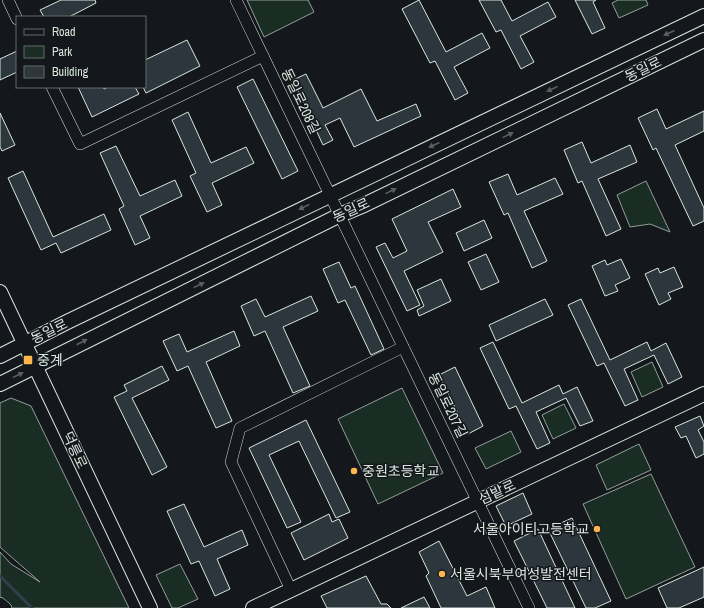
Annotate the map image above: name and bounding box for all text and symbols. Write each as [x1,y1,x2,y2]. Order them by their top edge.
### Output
legend [16,16,146,88]
text: Road [52,24,76,40]
one-way arrow [663,30,675,36]
text: Park [52,44,72,60]
street label: 동일로 [622,52,664,86]
text: Building [52,64,89,80]
street label: 동일로208길 [277,65,325,137]
one-way arrow [546,86,557,92]
one-way arrow [503,132,514,138]
one-way arrow [429,142,440,148]
one-way arrow [386,188,397,194]
street label: 동일로 [330,194,372,226]
one-way arrow [299,204,310,210]
one-way arrow [193,282,205,288]
street label: 동일로 [28,314,70,348]
one-way arrow [77,339,88,345]
place label: 중계 [37,351,63,369]
marker: 중계 [22,354,34,366]
street label: 동일로207길 [424,369,472,441]
one-way arrow [12,372,23,379]
street label: 덕릉로 [59,429,91,471]
place label: 중원초등학교 [362,462,439,480]
marker: 중원초등학교 [349,466,359,476]
street label: 섬밭로 [476,476,518,508]
place label: 서울아이티고등학교 [473,520,589,538]
marker: 서울아이티고등학교 [592,524,602,534]
place label: 서울시북부여성발전센터 [450,565,592,583]
marker: 서울시북부여성발전센터 [437,569,447,579]

